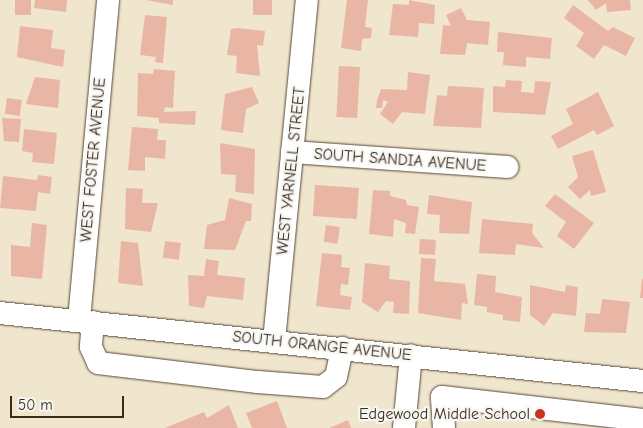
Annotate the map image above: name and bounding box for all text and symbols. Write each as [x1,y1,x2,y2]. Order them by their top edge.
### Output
street label: WEST FOSTER AVENUE [76,77,110,243]
street label: WEST YARNELL STREET [273,86,309,256]
street label: SOUTH SANDIA AVENUE [313,144,487,176]
street label: SOUTH ORANGE AVENUE [232,327,412,365]
scale bar [12,386,126,418]
text: 50 m [18,396,53,414]
place label: Edgewood Middle School [359,404,530,424]
marker: Edgewood Middle School [534,408,546,420]

